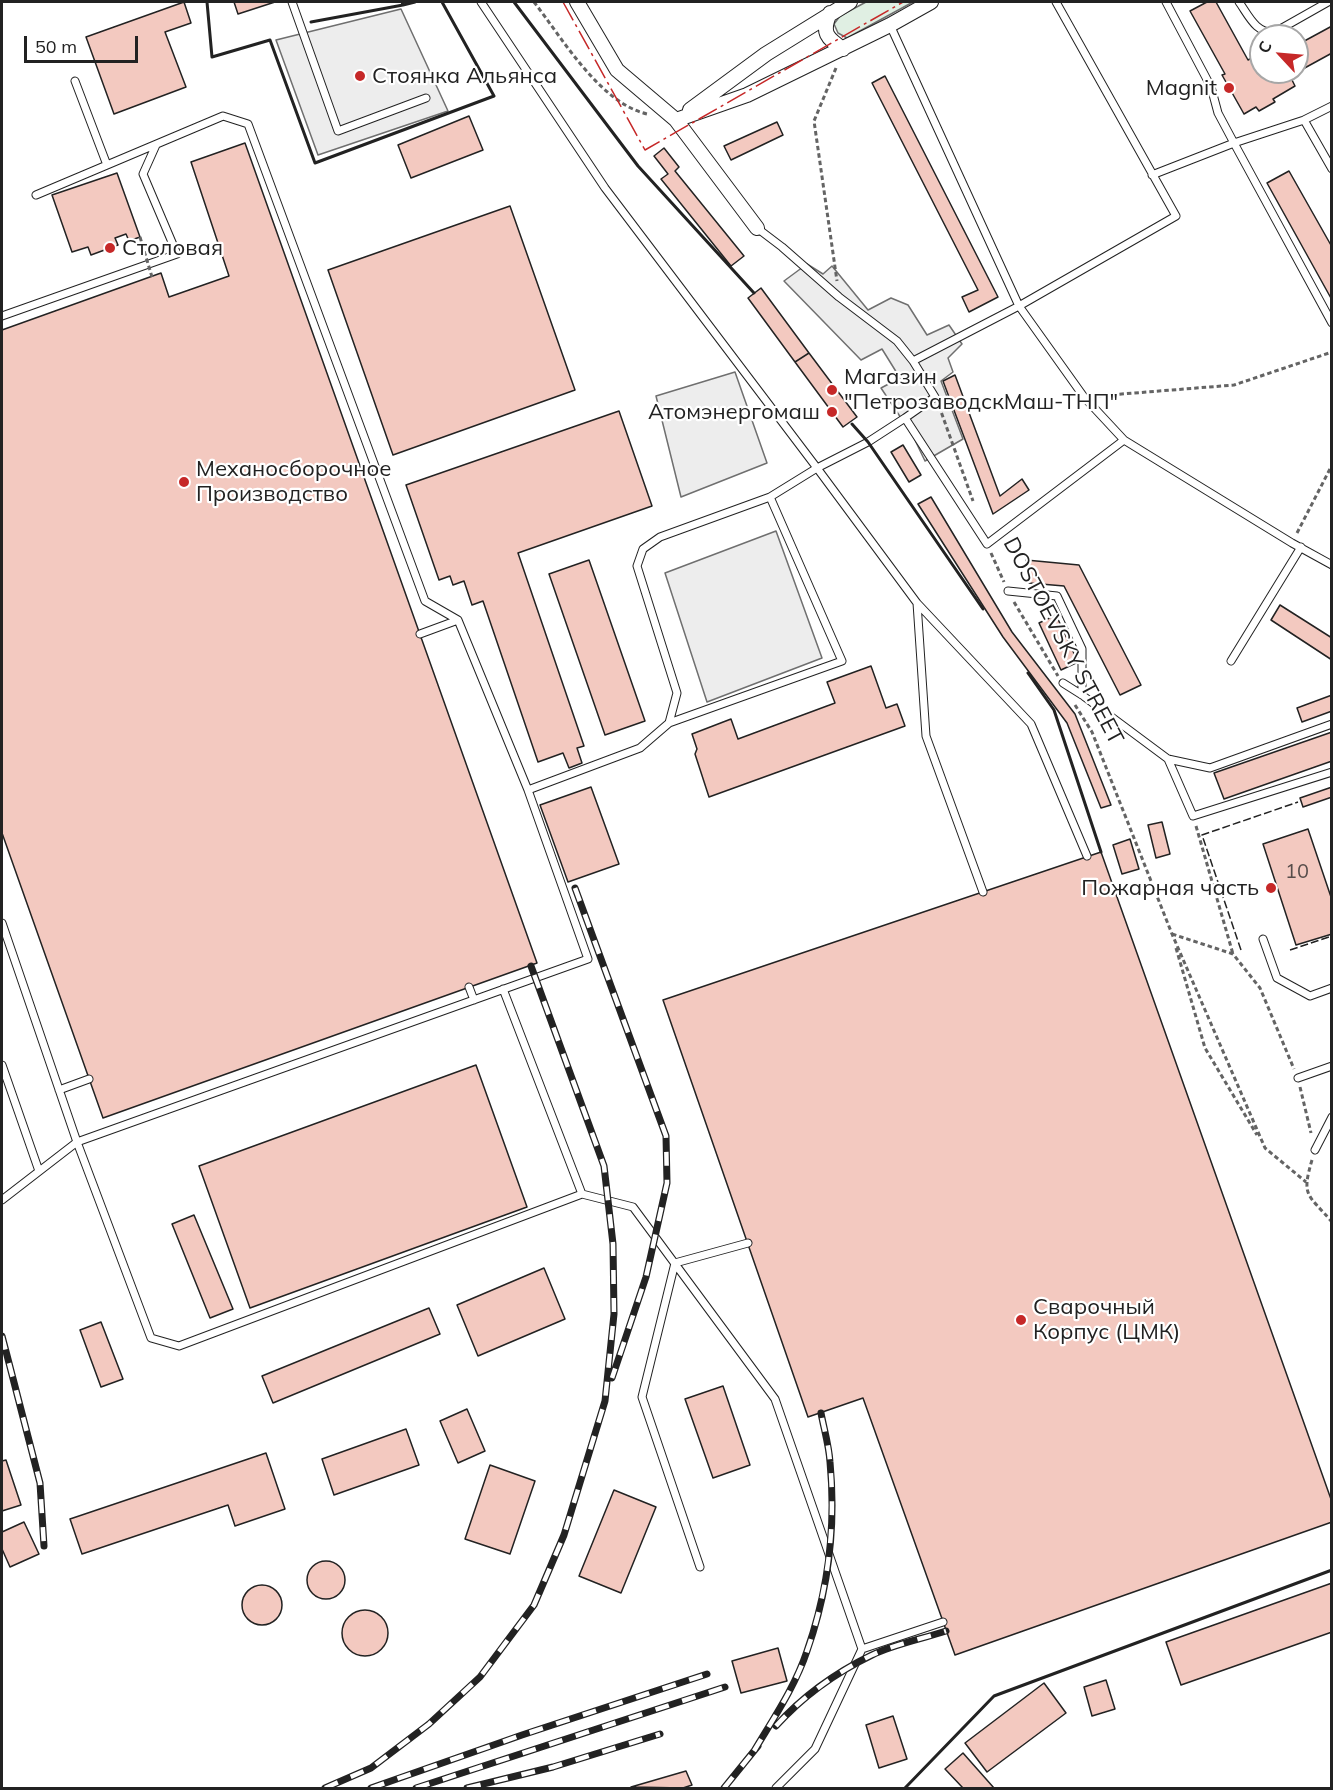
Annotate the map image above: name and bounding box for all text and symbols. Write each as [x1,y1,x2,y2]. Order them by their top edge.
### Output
scale bar [27,24,141,62]
north arrow [1249,24,1309,84]
text: 50 m [35,35,77,58]
text: С [1253,38,1276,56]
place label: Стоянка Альянса [372,63,557,89]
marker: Стоянка Альянса [353,69,367,83]
place label: Magnit [1146,75,1217,101]
marker: Magnit [1222,81,1236,95]
place label: Столовая [122,235,223,261]
marker: Столовая [103,241,117,255]
place label: Магазин "ПетрозаводскМаш-ТНП" [844,364,1118,416]
marker: Магазин "ПетрозаводскМаш-ТНП" [825,383,839,397]
place label: Атомэнергомаш [648,399,820,425]
marker: Атомэнергомаш [825,405,839,419]
place label: Механосборочное Производство [196,456,391,508]
marker: Механосборочное Производство [177,475,191,489]
street label: DOSTOEVSKY STREET [997,533,1129,749]
house number: 10 [1285,860,1309,884]
place label: Пожарная часть [1081,875,1259,901]
marker: Пожарная часть [1264,881,1278,895]
place label: Сварочный Корпус (ЦМК) [1033,1294,1180,1346]
marker: Сварочный Корпус (ЦМК) [1014,1313,1028,1327]

